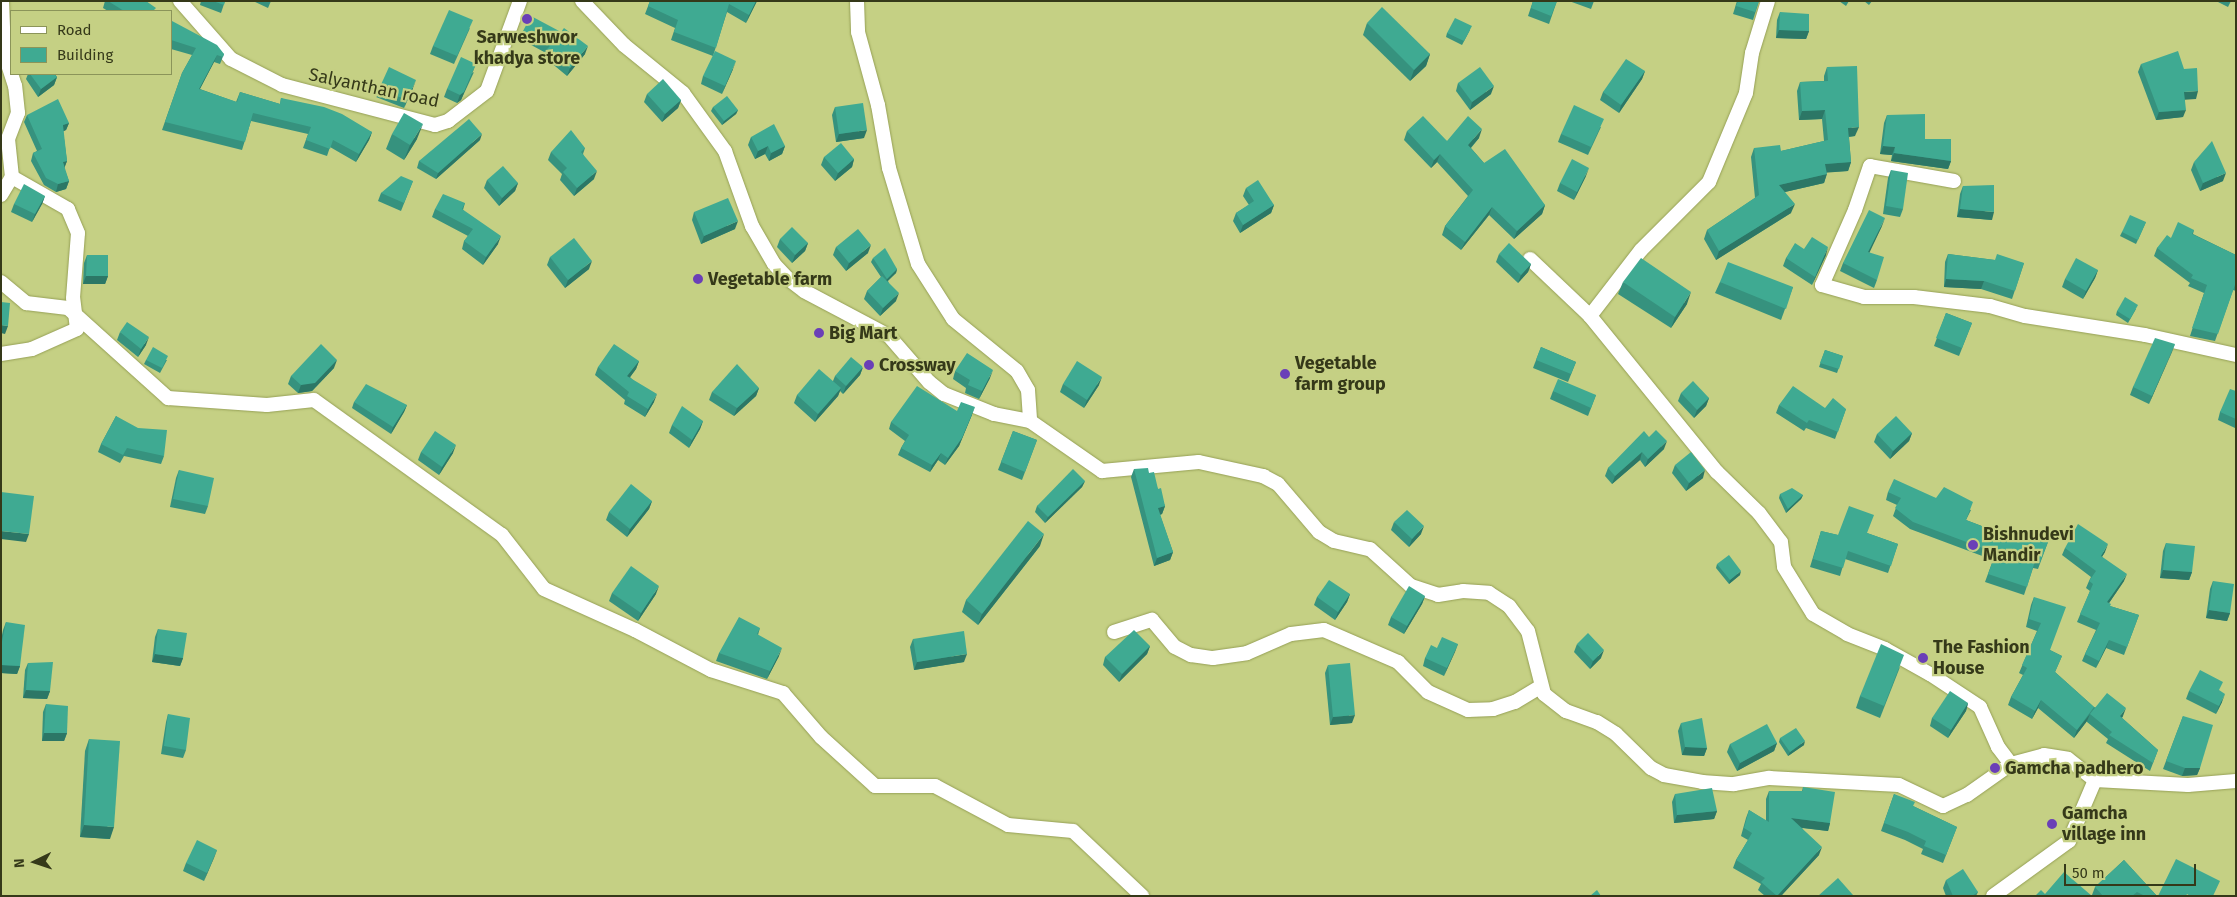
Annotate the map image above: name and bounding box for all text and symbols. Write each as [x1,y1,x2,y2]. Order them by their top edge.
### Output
legend [10,10,172,75]
marker: Sarweshwor khadya store [521,13,533,25]
text: Road [57,21,92,39]
place label: Sarweshwor khadya store [474,27,580,70]
text: Building [57,46,113,64]
street label: Salyanthan road [307,64,441,112]
place label: Vegetable farm [708,268,832,290]
marker: Vegetable farm [692,273,704,285]
place label: Big Mart [829,322,898,344]
marker: Big Mart [813,327,825,339]
place label: Vegetable farm group [1295,353,1386,396]
place label: Crossway [879,354,956,376]
marker: Crossway [863,359,875,371]
marker: Vegetable farm group [1279,368,1291,380]
place label: Bishnudevi Mandir [1983,524,2074,566]
marker: Bishnudevi Mandir [1967,539,1979,551]
place label: The Fashion House [1933,637,2030,680]
marker: The Fashion House [1917,652,1929,664]
place label: Gamcha padhero [2005,757,2144,779]
marker: Gamcha padhero [1989,762,2001,774]
place label: Gamcha village inn [2062,803,2146,846]
marker: Gamcha village inn [2046,818,2058,830]
north arrow [10,837,60,887]
scale bar [2067,854,2200,886]
text: N [11,858,28,868]
text: 50 m [2072,864,2105,882]

